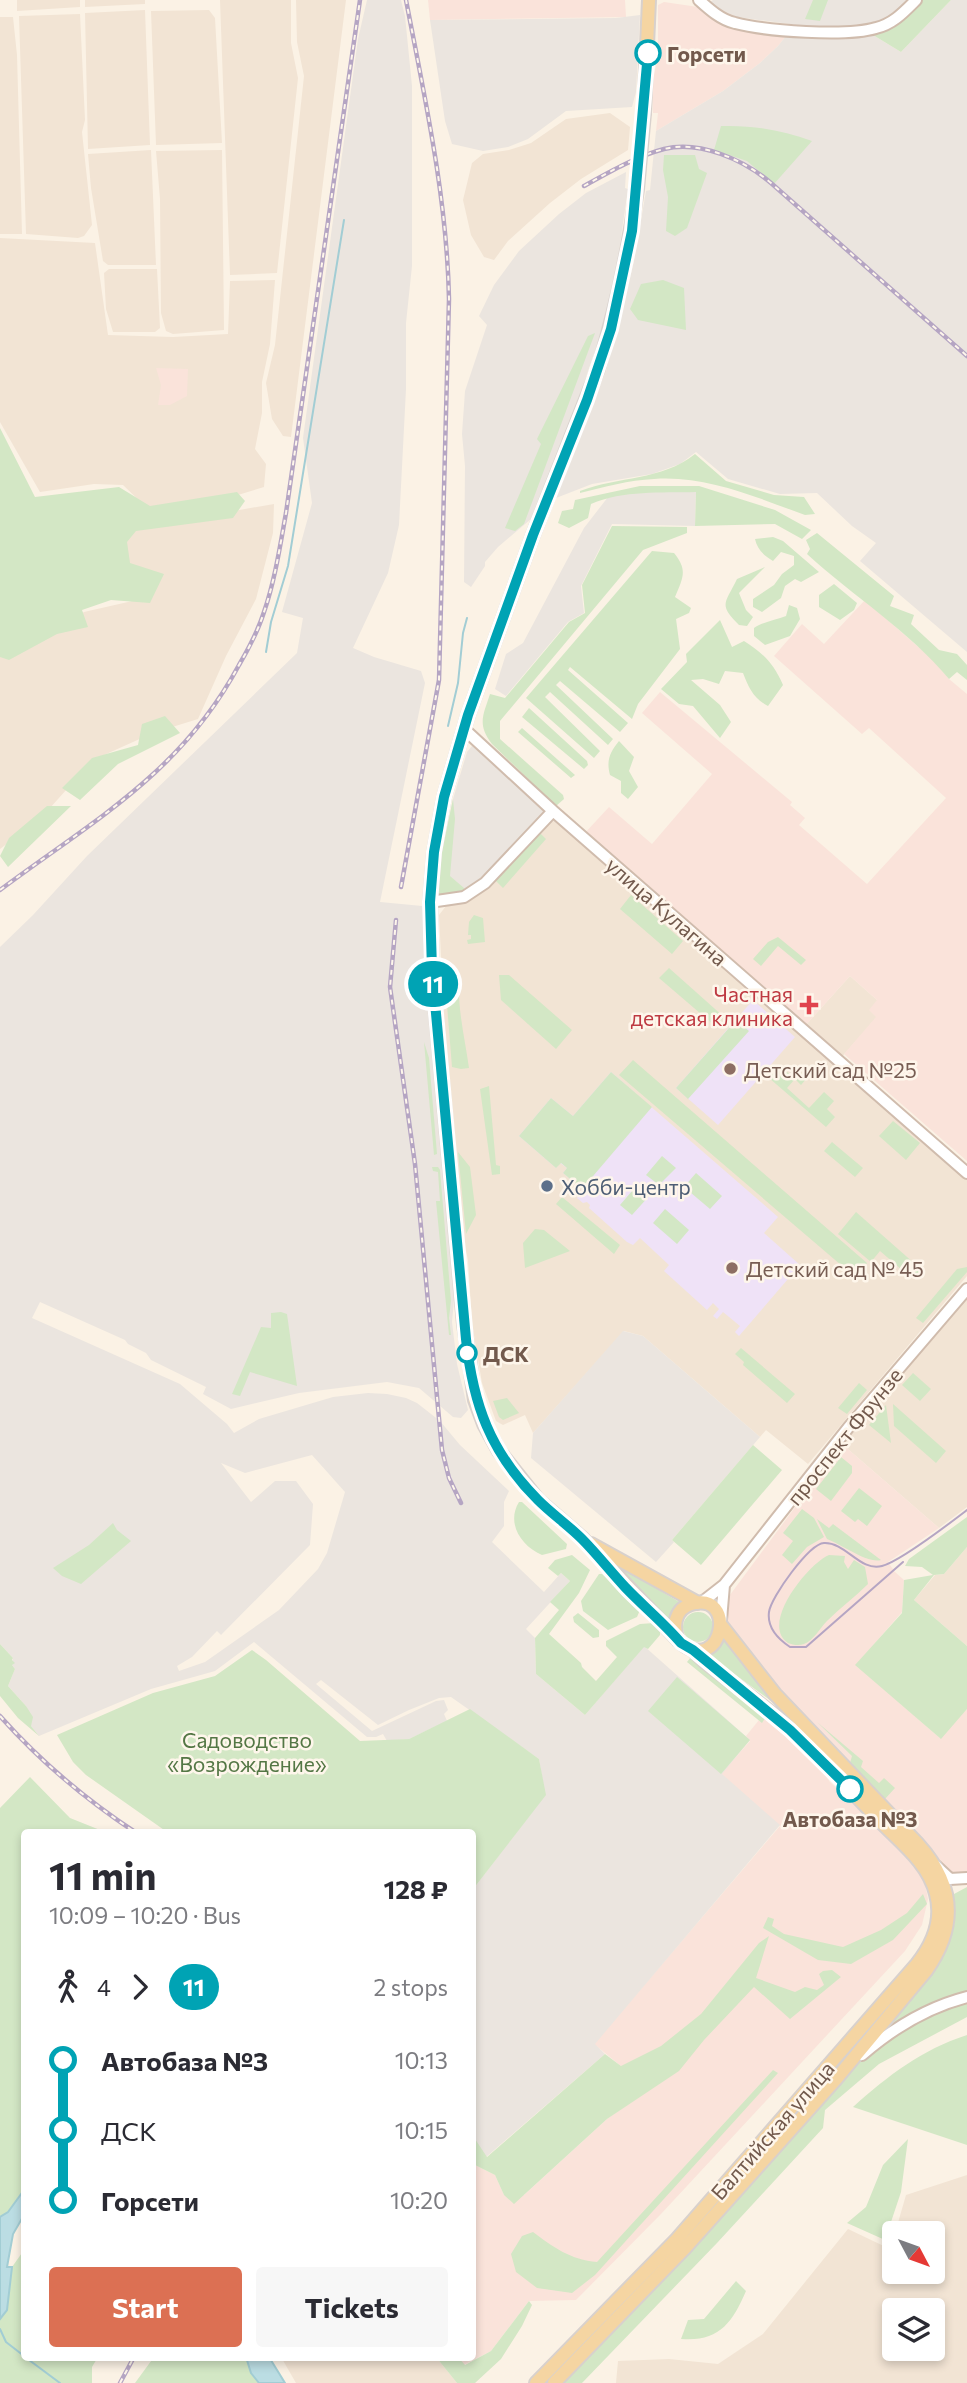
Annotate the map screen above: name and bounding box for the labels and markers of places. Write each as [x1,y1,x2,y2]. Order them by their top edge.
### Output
marker: Горсети [635,40,661,66]
place label: Горсети [667,41,746,66]
place label: Частная детская клиника [631,981,793,1030]
marker: Частная детская клиника [799,995,819,1015]
place label: Детский сад №25 [744,1057,917,1082]
marker: Детский сад №25 [722,1061,738,1077]
place label: Хобби-центр [561,1174,691,1199]
marker: Хобби-центр [539,1178,555,1194]
place label: Детский сад № 45 [746,1256,924,1281]
marker: Детский сад № 45 [724,1260,740,1276]
place label: ДСК [483,1341,529,1366]
marker: ДСК [457,1343,477,1363]
marker: Автобаза №3 [837,1776,863,1802]
place label: Автобаза №3 [782,1806,918,1831]

